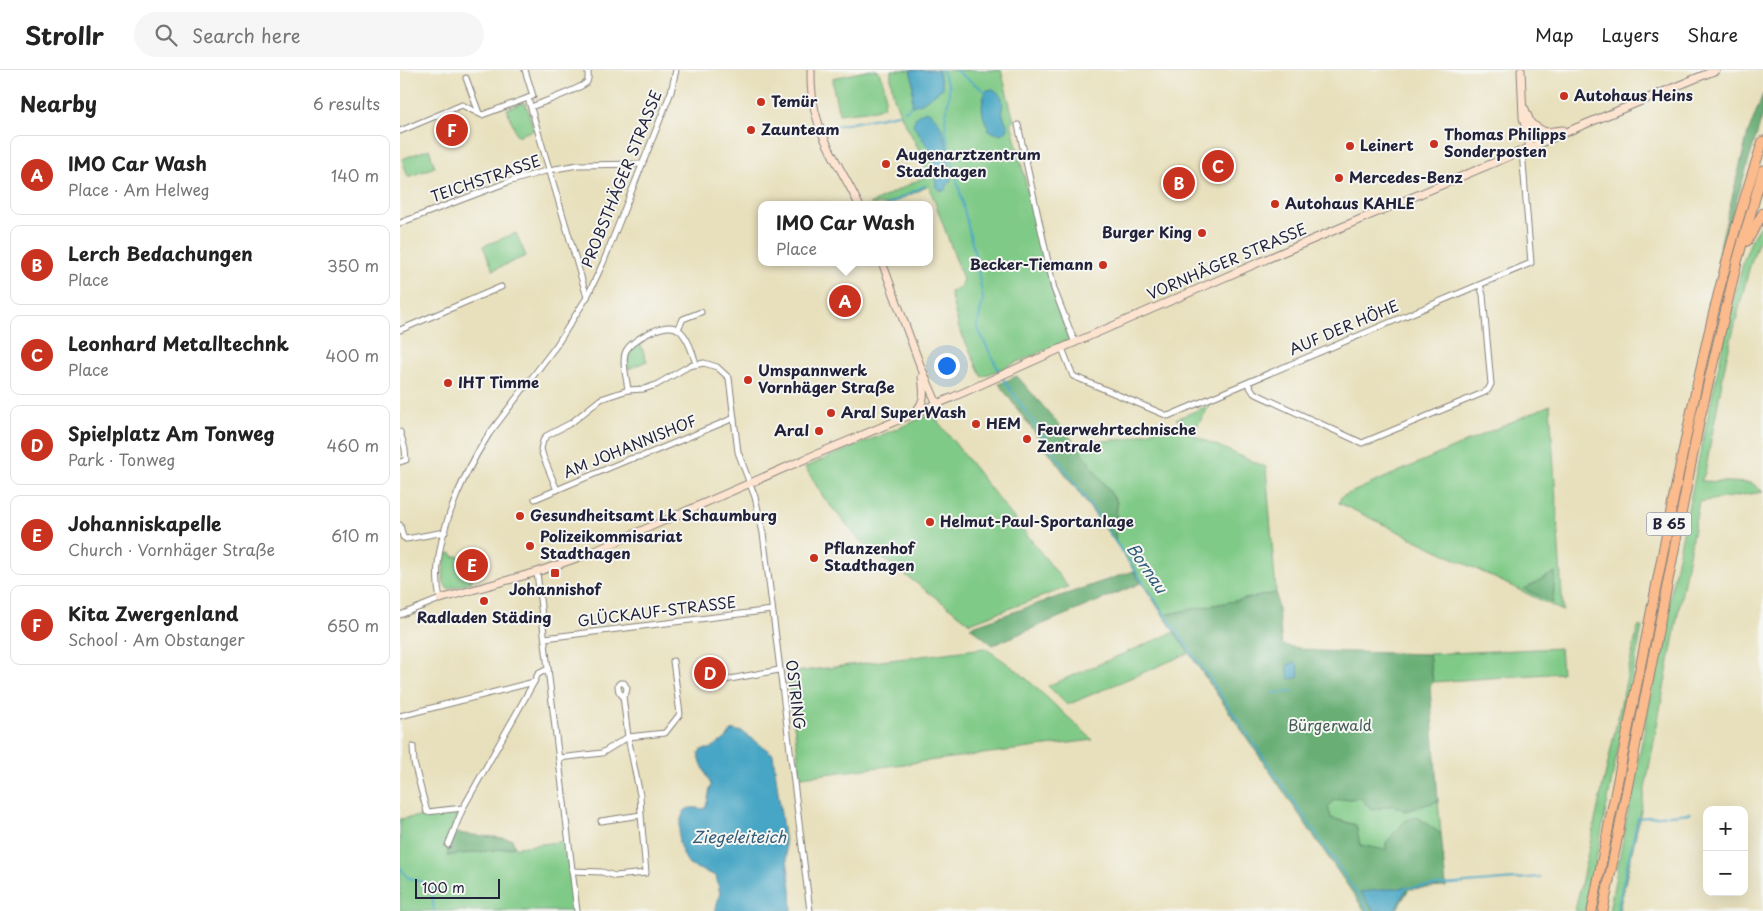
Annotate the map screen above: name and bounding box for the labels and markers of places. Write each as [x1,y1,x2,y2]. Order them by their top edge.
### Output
place label: Autohaus Heins [1574,83,1693,106]
place label: Temür [771,89,818,112]
marker: Autohaus Heins [1558,90,1570,102]
marker: Temür [755,96,767,108]
pin: F [436,111,468,149]
place label: Zaunteam [761,117,840,140]
place label: Thomas Philipps Sonderposten [1444,122,1566,162]
marker: Zaunteam [745,124,757,136]
place label: Leinert [1360,133,1414,156]
marker: Thomas Philipps Sonderposten [1428,138,1440,150]
marker: Leinert [1344,140,1356,152]
place label: Augenarztzentrum Stadthagen [896,142,1041,182]
pin: C [1202,147,1234,185]
marker: Augenarztzentrum Stadthagen [880,158,892,170]
pin: B [1163,164,1195,202]
place label: Mercedes-Benz [1349,165,1463,188]
marker: Mercedes-Benz [1333,172,1345,184]
place label: Autohaus KAHLE [1285,191,1415,214]
marker: Autohaus KAHLE [1269,198,1281,210]
place label: Burger King [1102,220,1192,243]
marker: Burger King [1196,227,1208,239]
place label: Becker-Tiemann [970,252,1093,275]
marker: Becker-Tiemann [1097,259,1109,271]
pin: A [829,282,861,320]
place label: Umspannwerk Vornhäger Straße [758,358,895,398]
place label: IHT Timme [458,370,539,393]
marker: Umspannwerk Vornhäger Straße [742,374,754,386]
marker: IHT Timme [442,377,454,389]
place label: Aral SuperWash [841,400,966,423]
marker: Aral SuperWash [825,407,837,419]
place label: HEM [986,411,1021,434]
place label: Feuerwehrtechnische Zentrale [1037,417,1196,457]
place label: Aral [774,418,809,441]
marker: HEM [970,418,982,430]
marker: Aral [813,425,825,437]
marker: Feuerwehrtechnische Zentrale [1021,433,1033,445]
place label: Gesundheitsamt Lk Schaumburg [530,503,777,526]
place label: Helmut-Paul-Sportanlage [940,509,1134,532]
marker: Gesundheitsamt Lk Schaumburg [514,510,526,522]
marker: Helmut-Paul-Sportanlage [924,516,936,528]
place label: Polizeikommisariat Stadthagen [540,524,683,564]
place label: Pflanzenhof Stadthagen [824,536,916,576]
marker: Polizeikommisariat Stadthagen [524,540,536,552]
pin: E [456,546,488,584]
marker: Pflanzenhof Stadthagen [808,552,820,564]
marker: Johannishof [549,567,561,579]
place label: Johannishof [509,577,602,600]
marker: Radladen Städing [478,595,490,607]
place label: Radladen Städing [417,605,551,628]
pin: D [694,654,726,692]

